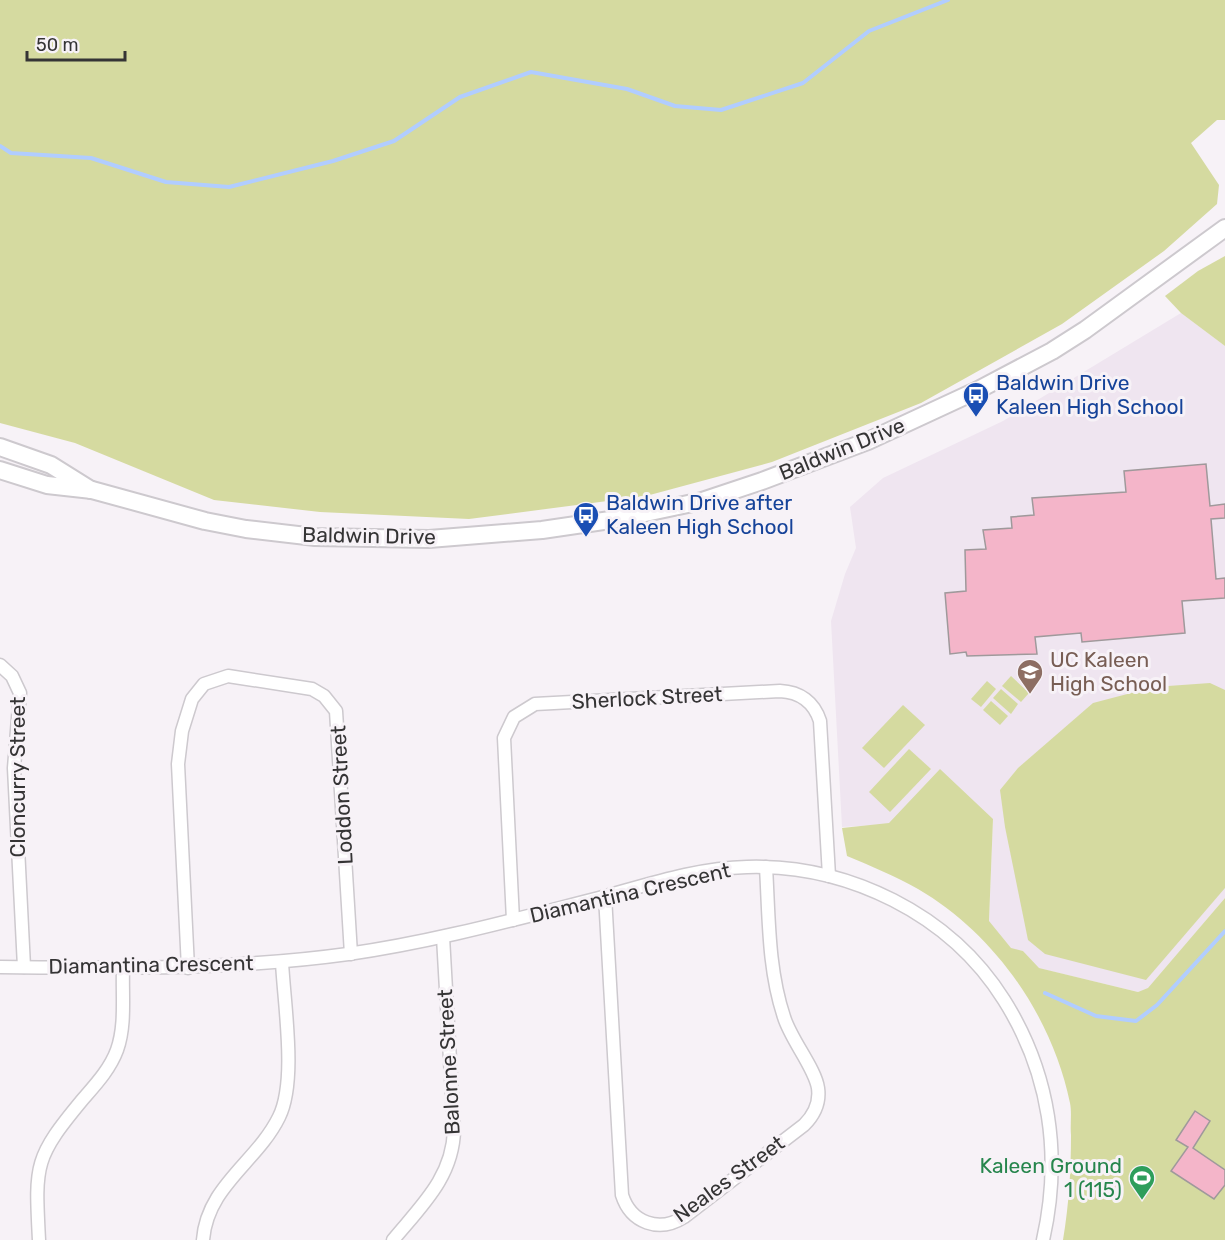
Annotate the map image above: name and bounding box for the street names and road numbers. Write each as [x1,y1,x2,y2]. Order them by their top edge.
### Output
street label: Baldwin Drive [775,412,908,485]
street label: Baldwin Drive [302,522,436,549]
street label: Sherlock Street [571,681,723,714]
street label: Cloncurry Street [5,697,30,857]
street label: Loddon Street [325,725,358,865]
street label: Diamantina Crescent [527,857,733,928]
street label: Diamantina Crescent [48,950,254,979]
street label: Balonne Street [432,989,465,1136]
street label: Neales Street [668,1130,789,1227]

